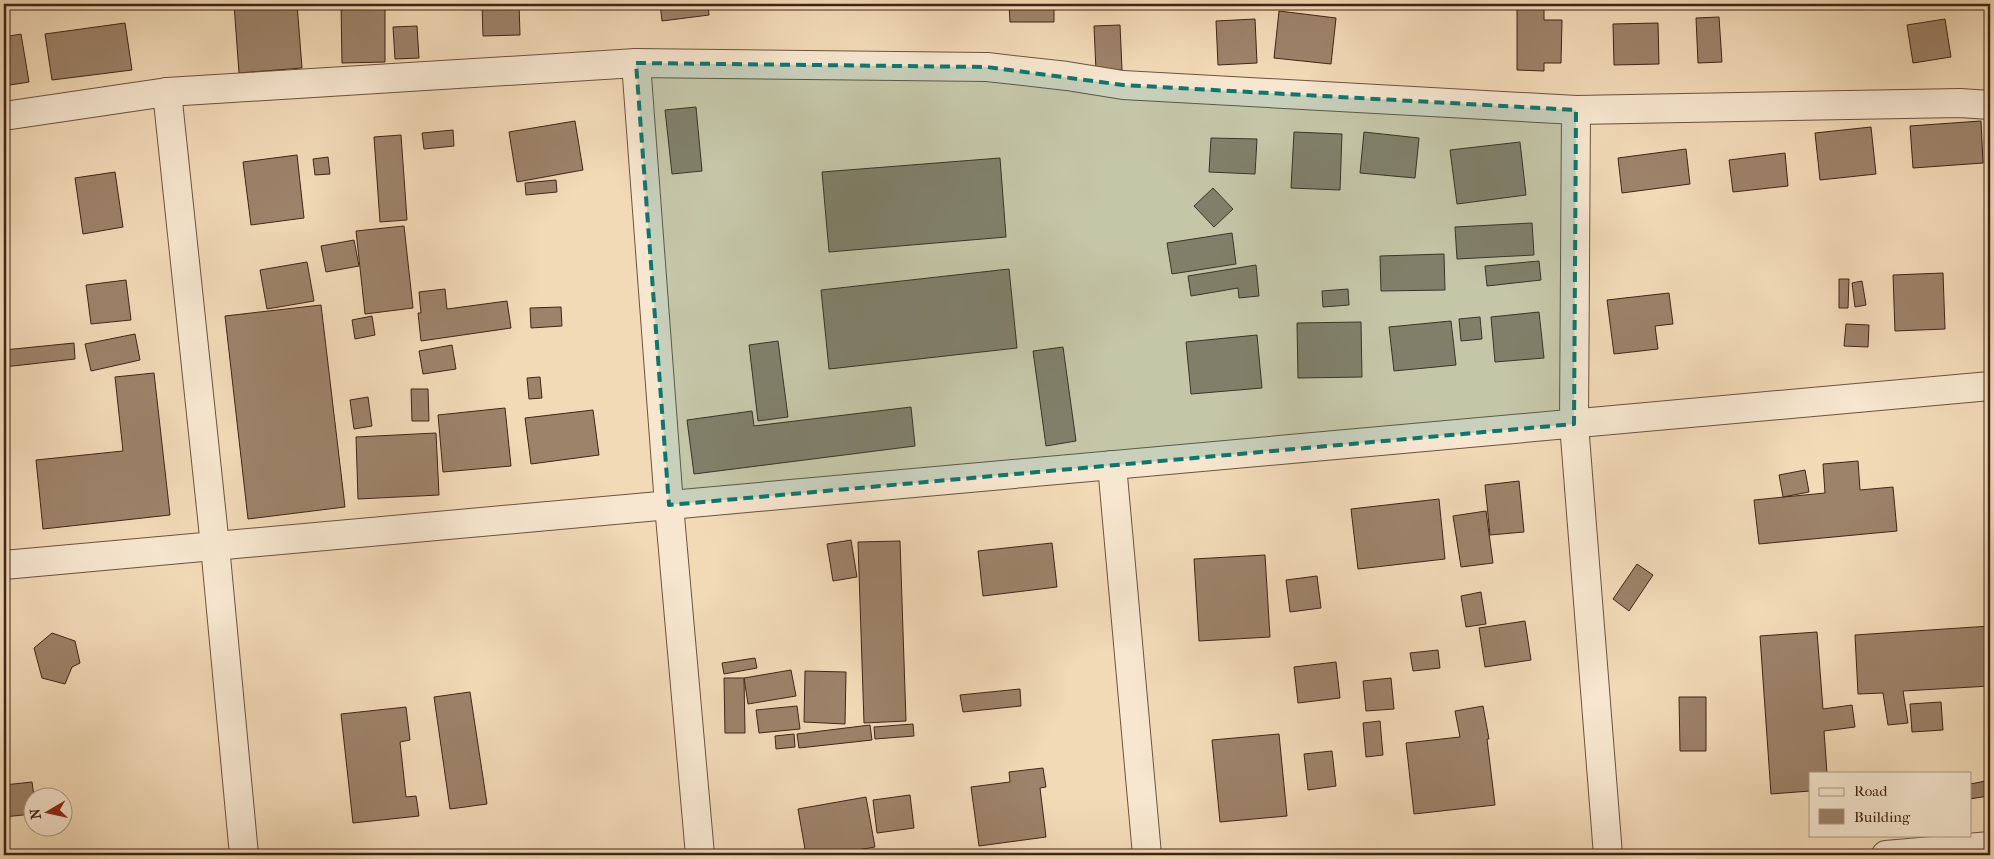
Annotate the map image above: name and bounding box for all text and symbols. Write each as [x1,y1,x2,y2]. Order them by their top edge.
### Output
legend [1809,772,1972,836]
text: Road [1854,782,1888,800]
north arrow [22,786,72,836]
text: N [26,807,45,821]
text: Building [1854,808,1911,826]

